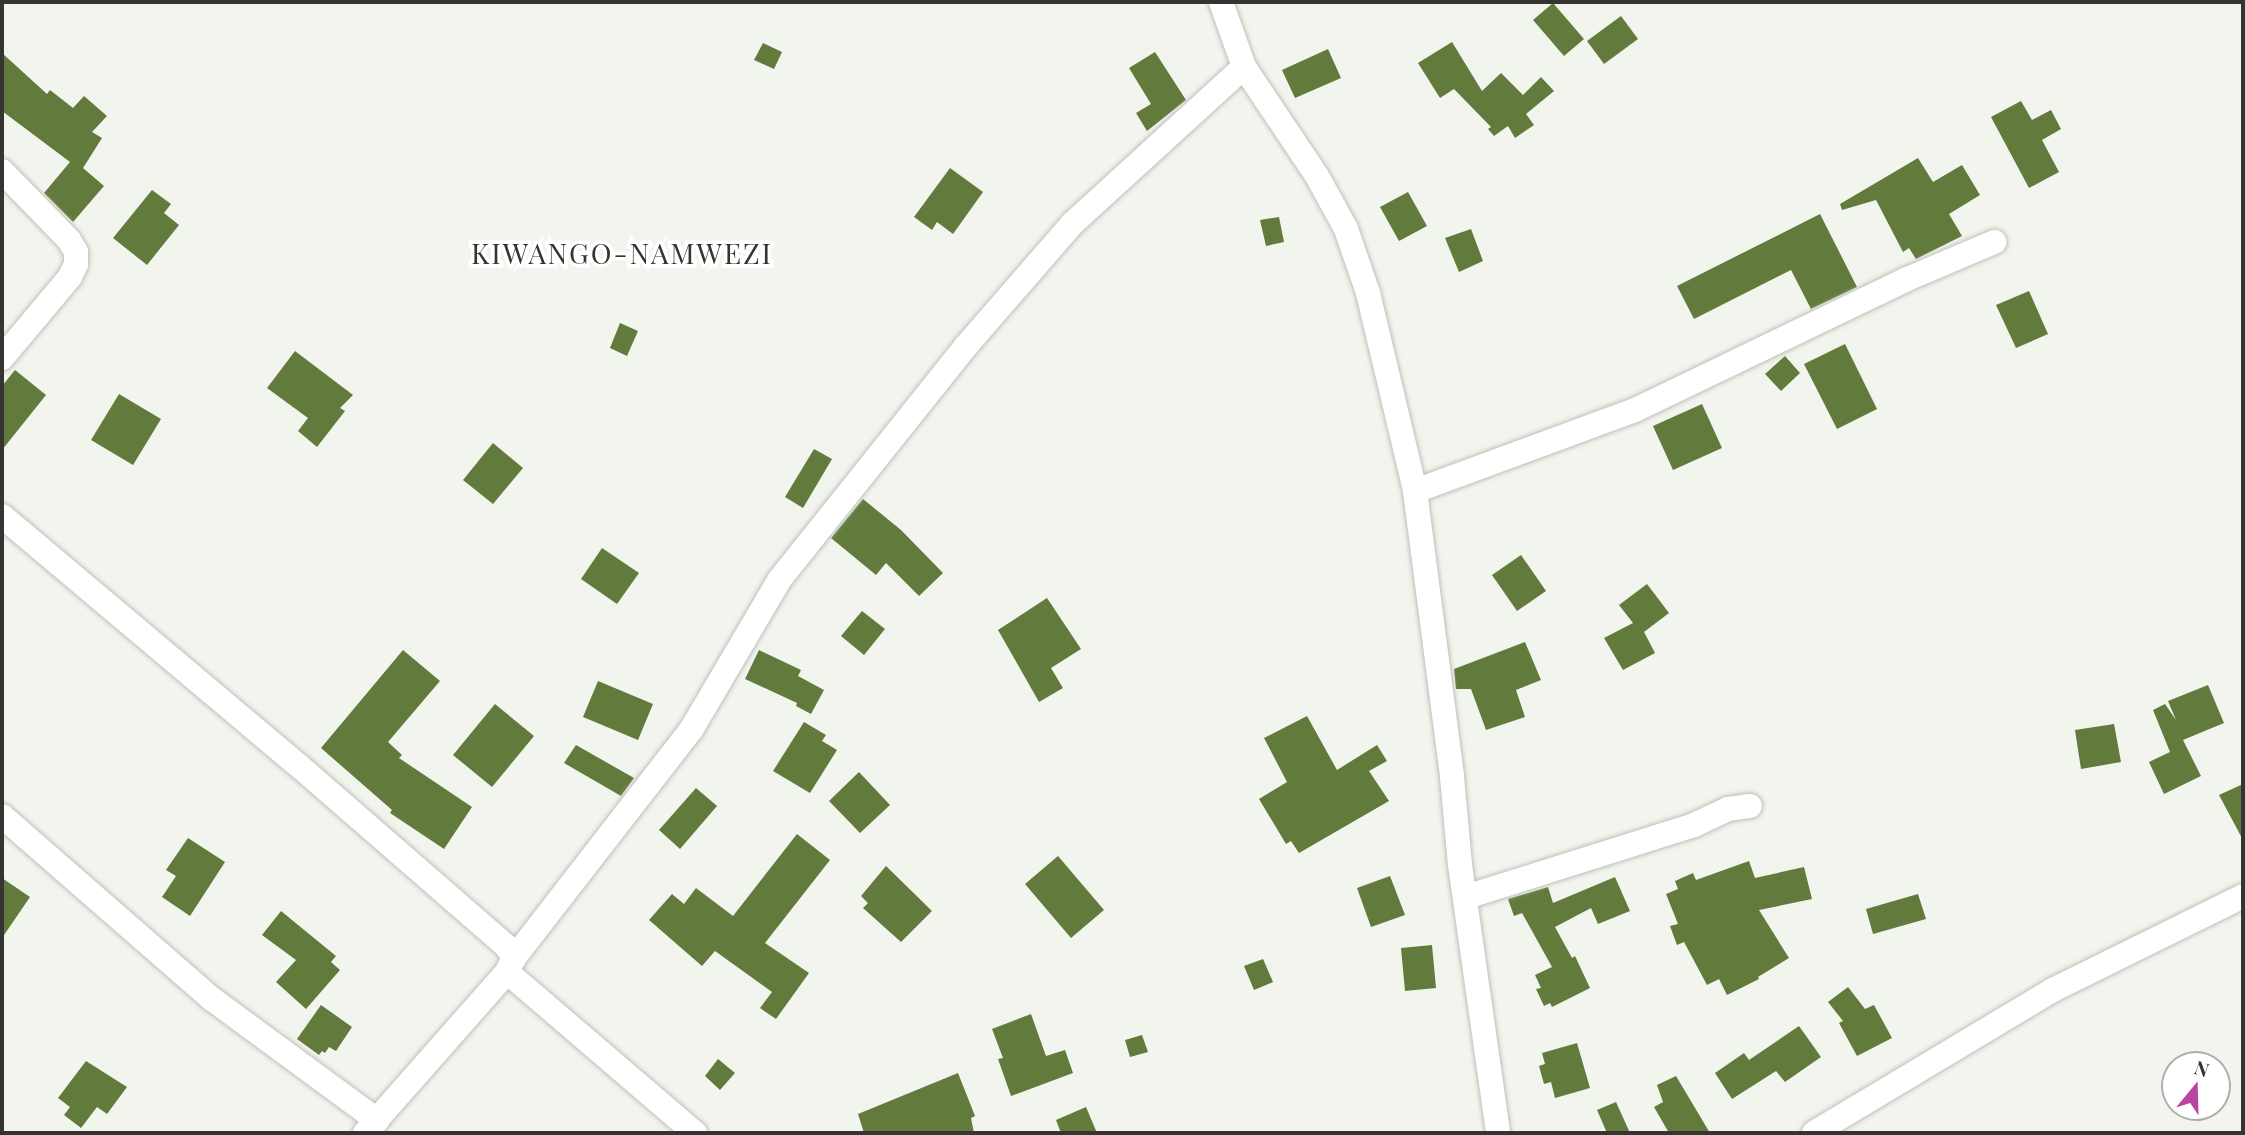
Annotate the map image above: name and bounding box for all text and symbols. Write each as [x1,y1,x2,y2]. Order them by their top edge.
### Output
district label: KIWANGO-NAMWEZI [473,236,771,270]
north arrow [2161,1051,2231,1121]
text: N [2191,1054,2213,1083]

